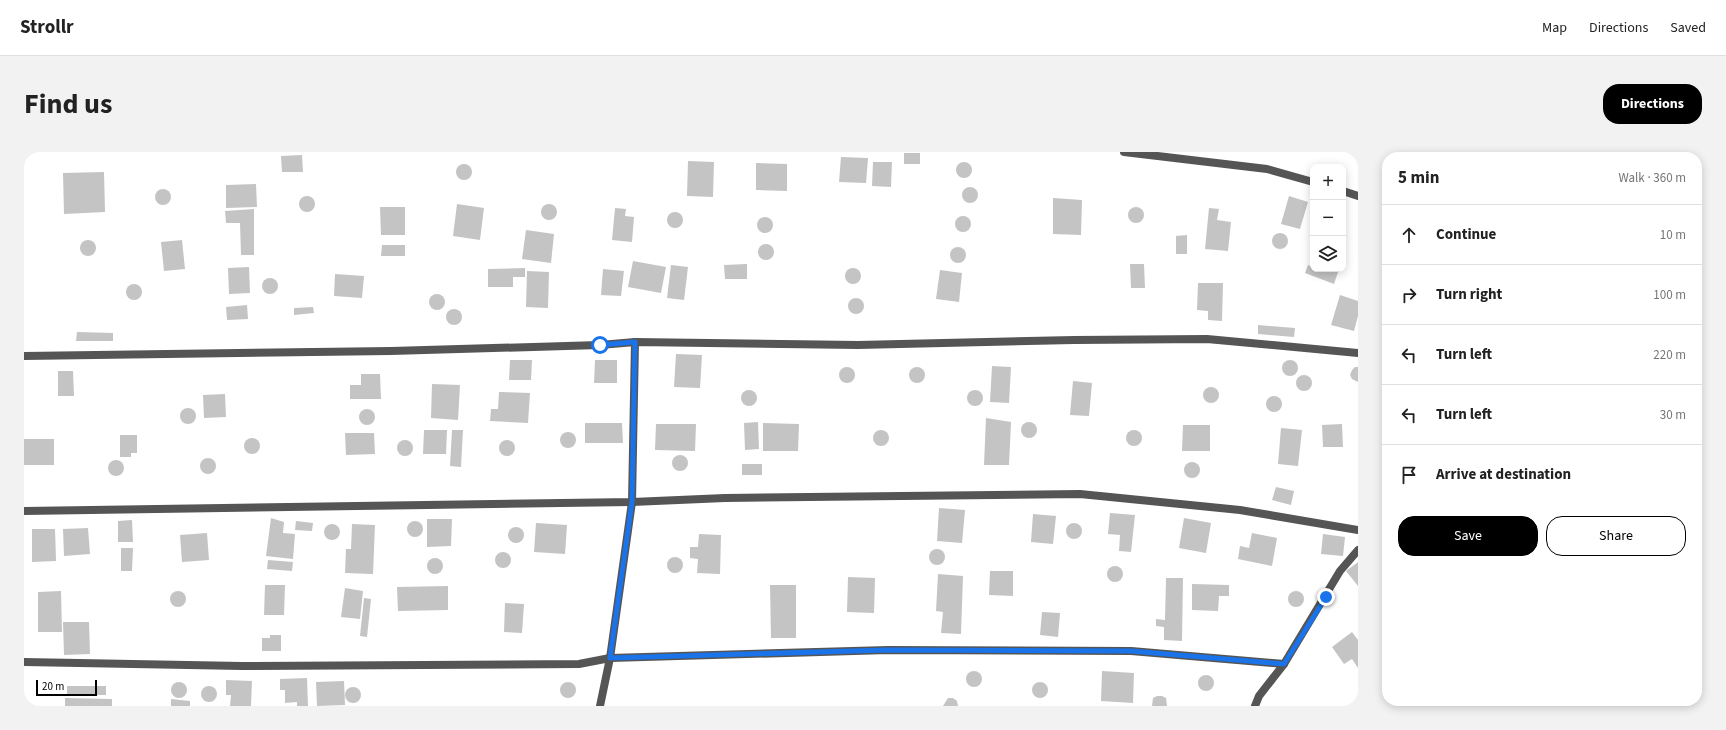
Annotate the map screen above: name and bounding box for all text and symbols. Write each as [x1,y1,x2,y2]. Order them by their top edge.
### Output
text: Strollr [20,14,74,41]
text: Map [1542,18,1567,38]
text: Directions [1589,18,1648,38]
text: Saved [1670,18,1706,38]
text: Find us [24,84,112,124]
button: Directions [1603,84,1702,124]
map controls [1310,164,1346,272]
button: + [1310,164,1346,200]
text: 5 min [1398,166,1439,190]
text: Walk · 360 m [1618,169,1686,187]
button: − [1310,200,1346,236]
icon: ahead [1398,224,1420,246]
text: Continue [1436,224,1496,245]
text: 10 m [1660,226,1686,244]
button: layers [1310,236,1346,272]
icon: right [1398,284,1420,306]
text: Turn right [1436,284,1502,305]
text: 100 m [1653,286,1686,304]
route start [591,336,609,354]
icon: left [1398,344,1420,366]
text: Turn left [1436,344,1492,365]
text: 220 m [1653,346,1686,364]
icon: left [1398,404,1420,426]
text: Turn left [1436,404,1492,425]
text: 30 m [1660,406,1686,424]
icon: arrive [1398,464,1420,486]
text: Arrive at destination [1436,464,1571,485]
button: Save [1398,516,1538,556]
button: Share [1546,516,1686,556]
route end [1317,588,1335,606]
scale bar [36,678,97,697]
text: 20 m [42,679,64,694]

